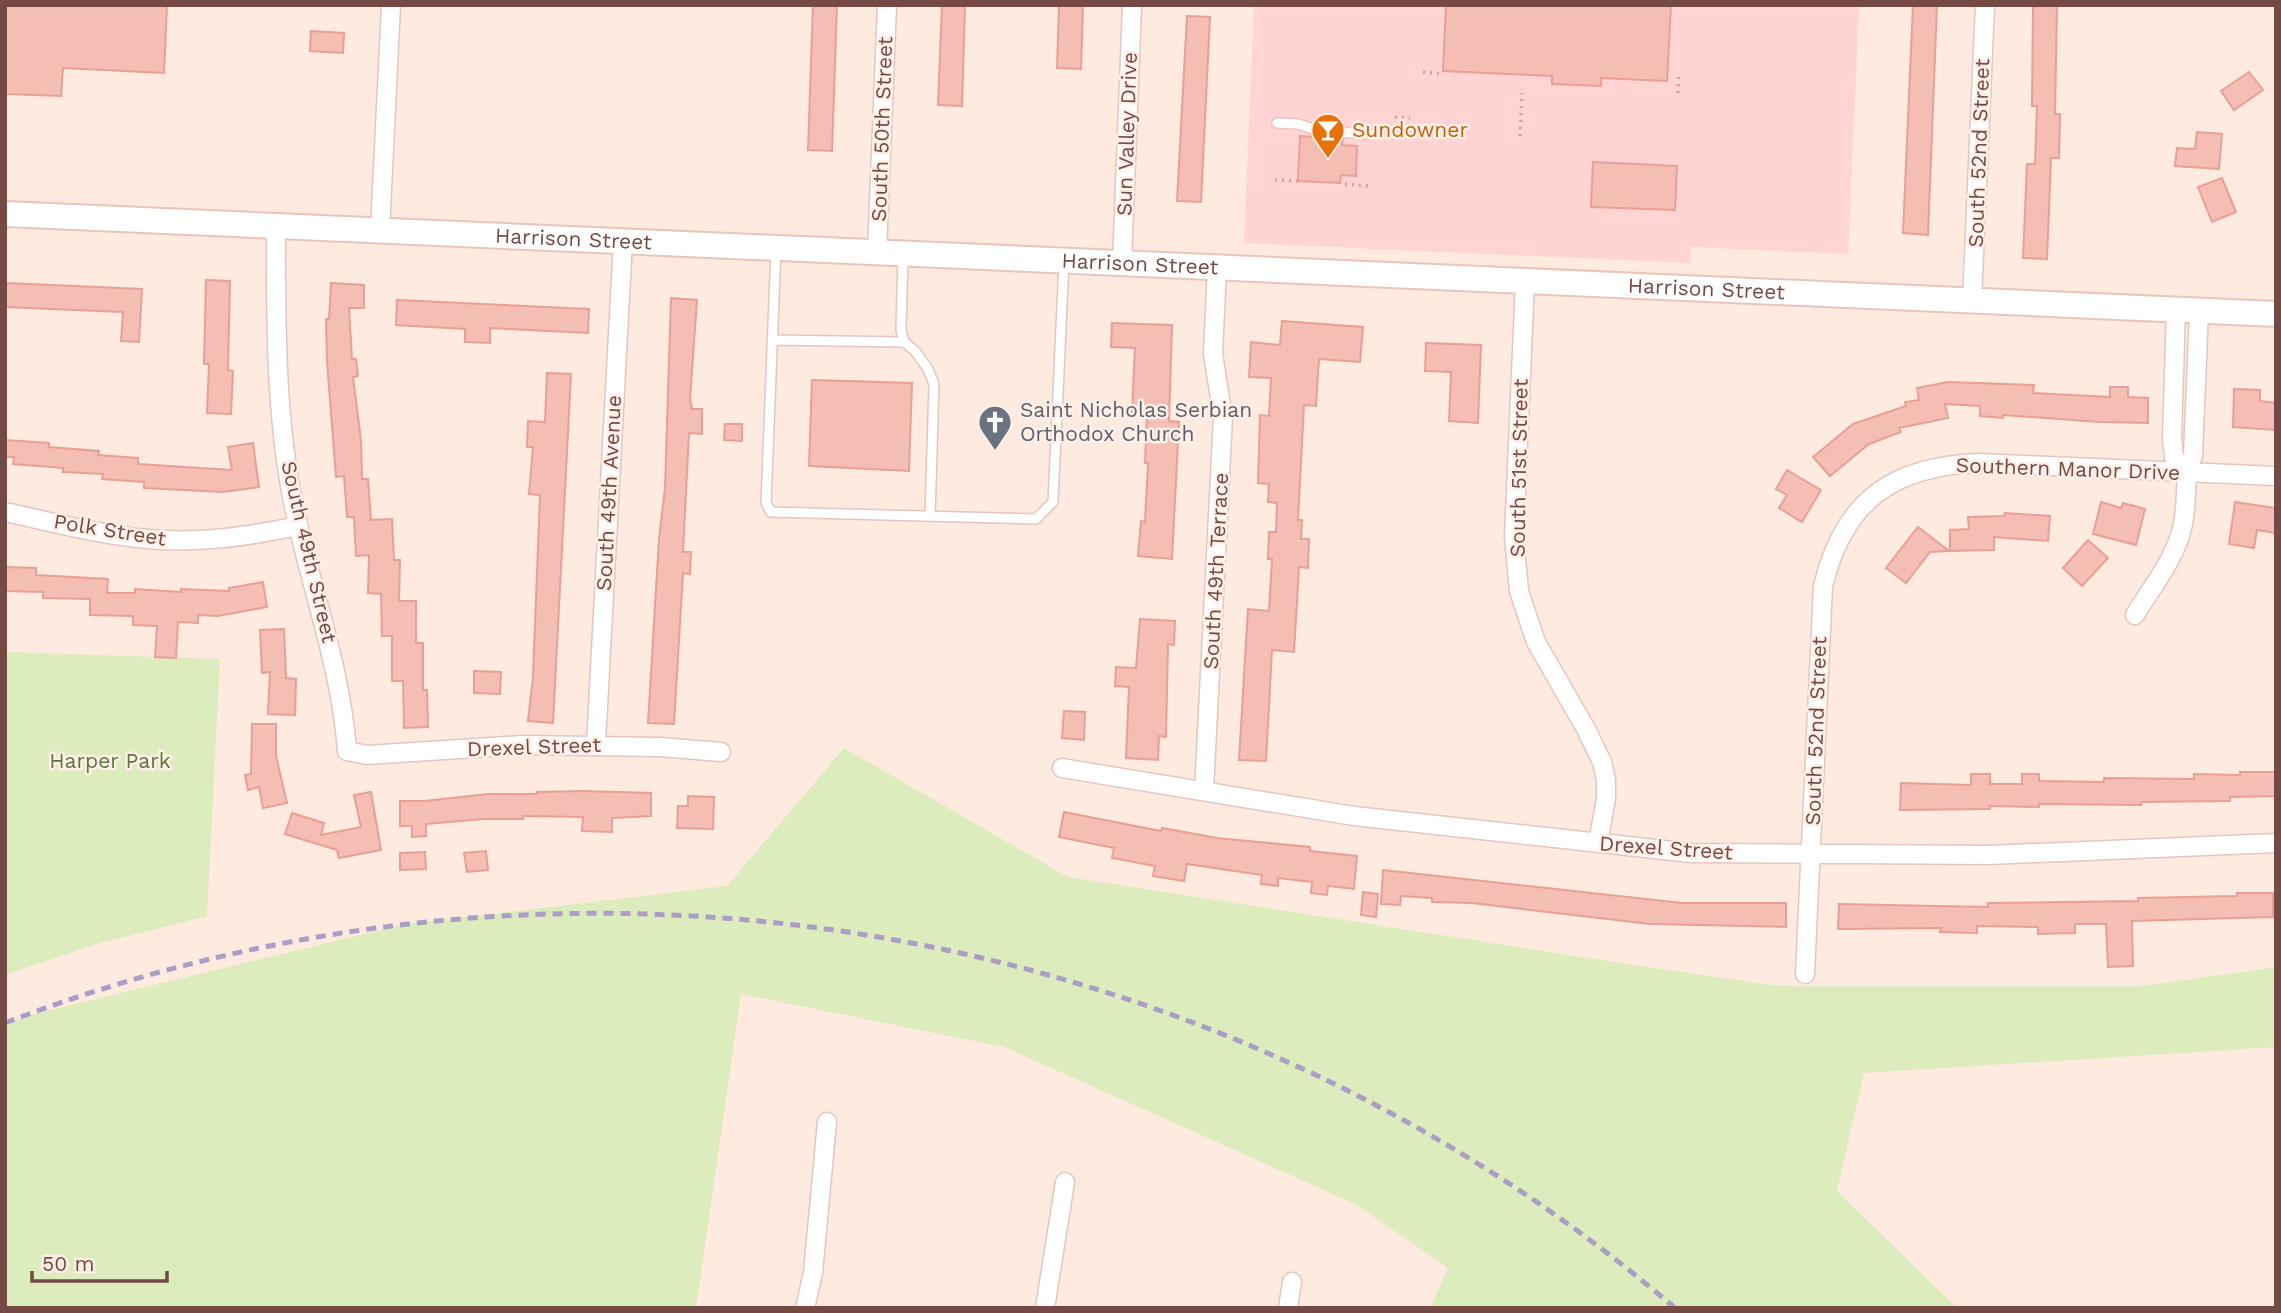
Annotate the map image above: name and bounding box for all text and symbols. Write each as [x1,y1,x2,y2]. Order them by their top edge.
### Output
street label: South 50th Street [866,36,897,222]
street label: Sun Valley Drive [1111,52,1142,216]
street label: South 52nd Street [1963,58,1994,248]
bar icon: Sundowner [1309,111,1347,160]
place label: Sundowner [1352,117,1468,142]
street label: Harrison Street [494,223,653,254]
street label: Harrison Street [1061,248,1219,279]
street label: Harrison Street [1627,272,1786,304]
street label: South 51st Street [1504,378,1533,558]
street label: South 49th Avenue [591,394,626,592]
place label: Saint Nicholas Serbian Orthodox Church [1020,397,1252,446]
church icon: Saint Nicholas Serbian Orthodox Church [976,403,1014,452]
street label: Southern Manor Drive [1955,452,2181,485]
street label: South 49th Street [276,458,343,645]
street label: South 49th Terrace [1198,472,1233,670]
street label: Polk Street [52,508,168,551]
street label: South 52nd Street [1800,636,1831,826]
street label: Drexel Street [467,732,602,761]
park label: Harper Park [49,748,171,773]
street label: Drexel Street [1598,830,1734,865]
scale bar [32,1240,166,1284]
text: 50 m [42,1251,94,1276]

